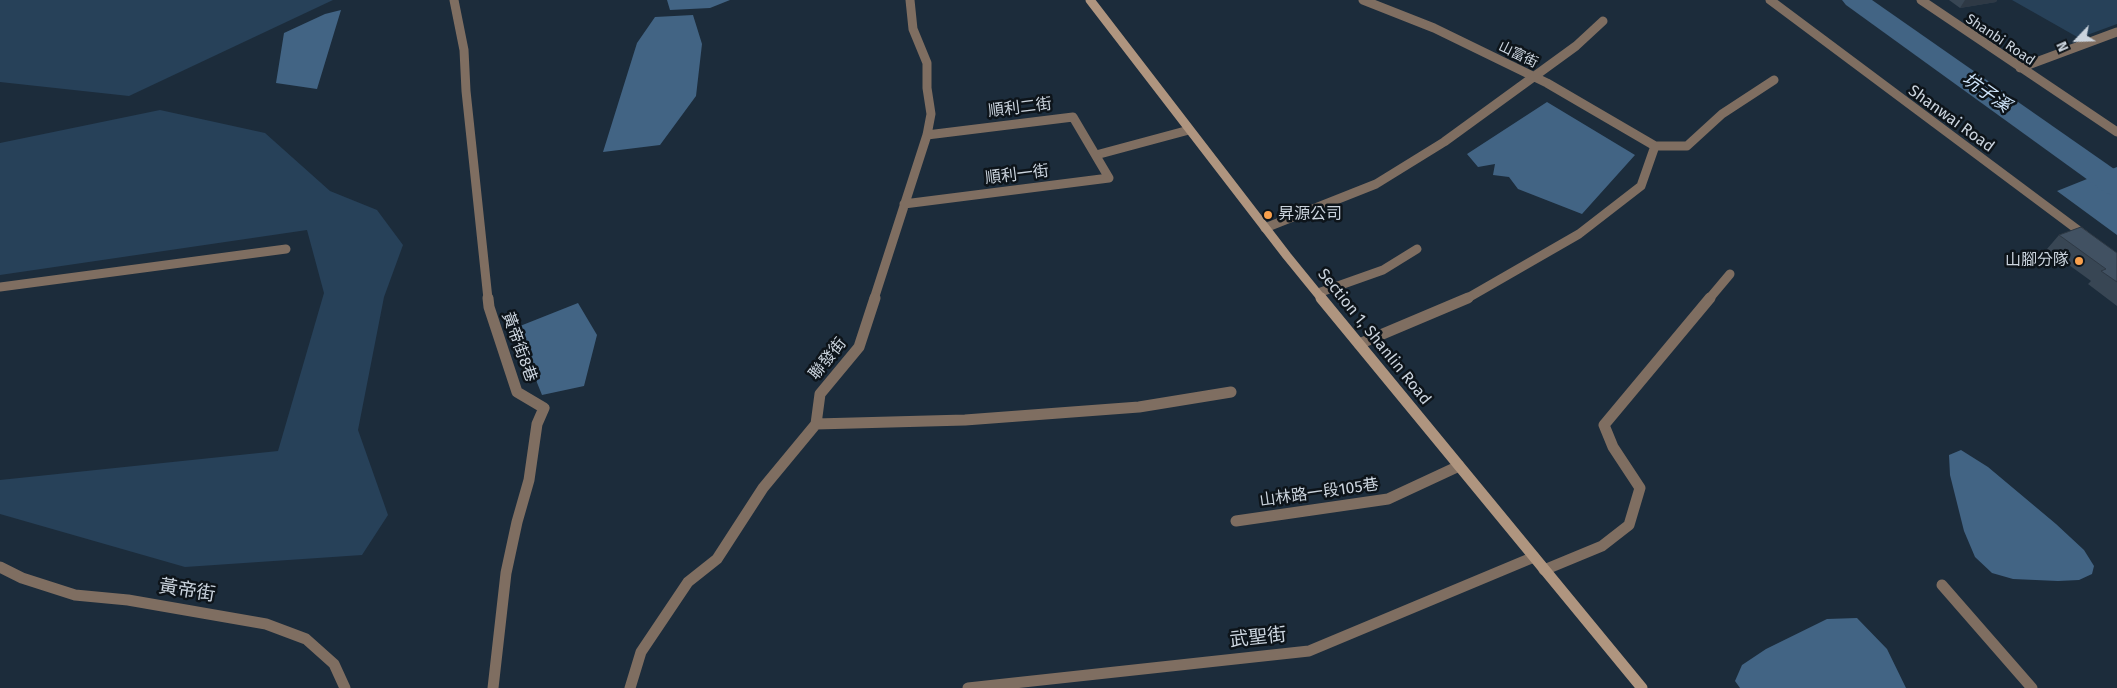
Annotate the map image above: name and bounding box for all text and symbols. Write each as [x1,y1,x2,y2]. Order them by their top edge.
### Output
street label: Shanbi Road [1962,11,2038,69]
north arrow [2052,15,2102,65]
street label: 山富街 [1495,38,1541,72]
text: N [2053,39,2072,54]
water label: 坑子溪 [1958,69,2014,117]
street label: Shanwai Road [1904,81,1998,157]
street label: 順利二街 [987,95,1053,121]
street label: 順利一街 [984,162,1050,188]
place label: 昇源公司 [1278,205,1342,225]
marker: 昇源公司 [1262,209,1274,221]
place label: 山腳分隊 [2005,251,2069,271]
marker: 山腳分隊 [2073,255,2085,267]
street label: Section 1, Shanlin Road [1313,265,1435,409]
street label: 黃帝街8巷 [498,310,540,384]
street label: 聯發街 [805,334,851,384]
street label: 山林路一段105巷 [1258,475,1380,511]
street label: 黃帝街 [157,575,217,607]
street label: 武聖街 [1228,624,1288,652]

